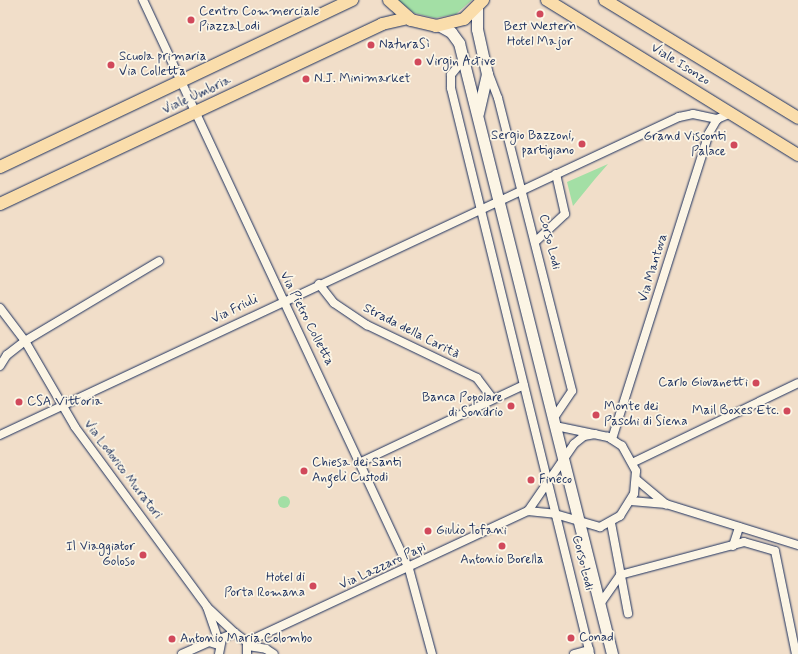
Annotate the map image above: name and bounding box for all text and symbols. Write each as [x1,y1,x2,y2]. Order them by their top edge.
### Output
place label: Centro Commerciale PiazzaLodi [199,5,319,36]
marker: Best Western Hotel Major [535,9,545,19]
marker: Centro Commerciale PiazzaLodi [186,15,196,25]
place label: Best Western Hotel Major [504,20,576,51]
place label: NaturaSì [379,37,429,53]
marker: NaturaSì [366,40,376,50]
street label: Viale Isonzo [647,41,713,89]
place label: Scuola primaria Via Colletta [119,50,207,81]
place label: Virgin Active [426,54,495,70]
marker: Virgin Active [413,57,423,67]
marker: Scuola primaria Via Colletta [106,60,116,70]
place label: N.J. Minimarket [314,71,411,87]
street label: Viale Umbria [160,73,234,119]
marker: N.J. Minimarket [301,74,311,84]
place label: Sergio Bazzoni, partigiano [491,129,574,160]
place label: Grand Visconti Palace [643,130,726,161]
marker: Sergio Bazzoni, partigiano [577,139,587,149]
marker: Grand Visconti Palace [729,140,739,150]
street label: Corso Lodi [535,212,563,272]
street label: Via Mantova [636,233,672,303]
street label: Via Pietro Colletta [276,270,336,368]
street label: Via Friuli [210,292,260,328]
street label: Strada della Carità [361,301,461,363]
place label: Carlo Giovanetti [658,375,748,391]
marker: Carlo Giovanetti [751,378,761,388]
place label: Banca Popolare di Sondrio [421,391,503,422]
place label: CSA Vittoria [27,394,101,410]
marker: CSA Vittoria [14,397,24,407]
place label: Monte dei Paschi di Siena [604,400,686,431]
marker: Banca Popolare di Sondrio [506,401,516,411]
place label: Mail Boxes Etc. [692,403,779,419]
marker: Mail Boxes Etc. [782,406,792,416]
marker: Monte dei Paschi di Siena [591,410,601,420]
street label: Via Lodovico Muratori [81,419,163,521]
place label: Chiesa dei Santi Angeli Custodi [312,456,401,487]
marker: Chiesa dei Santi Angeli Custodi [299,466,309,476]
place label: Fineco [539,472,572,488]
marker: Fineco [526,475,536,485]
place label: Giulio Tofani [436,523,506,539]
marker: Giulio Tofani [423,526,433,536]
street label: Corso Lodi [568,533,596,593]
place label: Il Viaggiator Goloso [64,540,135,571]
street label: Via Lazzaro Papi [338,540,428,594]
marker: Antonio Borella [497,541,507,551]
marker: Il Viaggiator Goloso [138,550,148,560]
place label: Antonio Borella [459,552,545,568]
place label: Hotel di Porta Romana [223,571,305,602]
marker: Hotel di Porta Romana [308,581,318,591]
place label: Conad [579,630,614,646]
place label: Antonio Maria Colombo [180,631,313,647]
marker: Conad [566,633,576,643]
marker: Antonio Maria Colombo [167,634,177,644]

